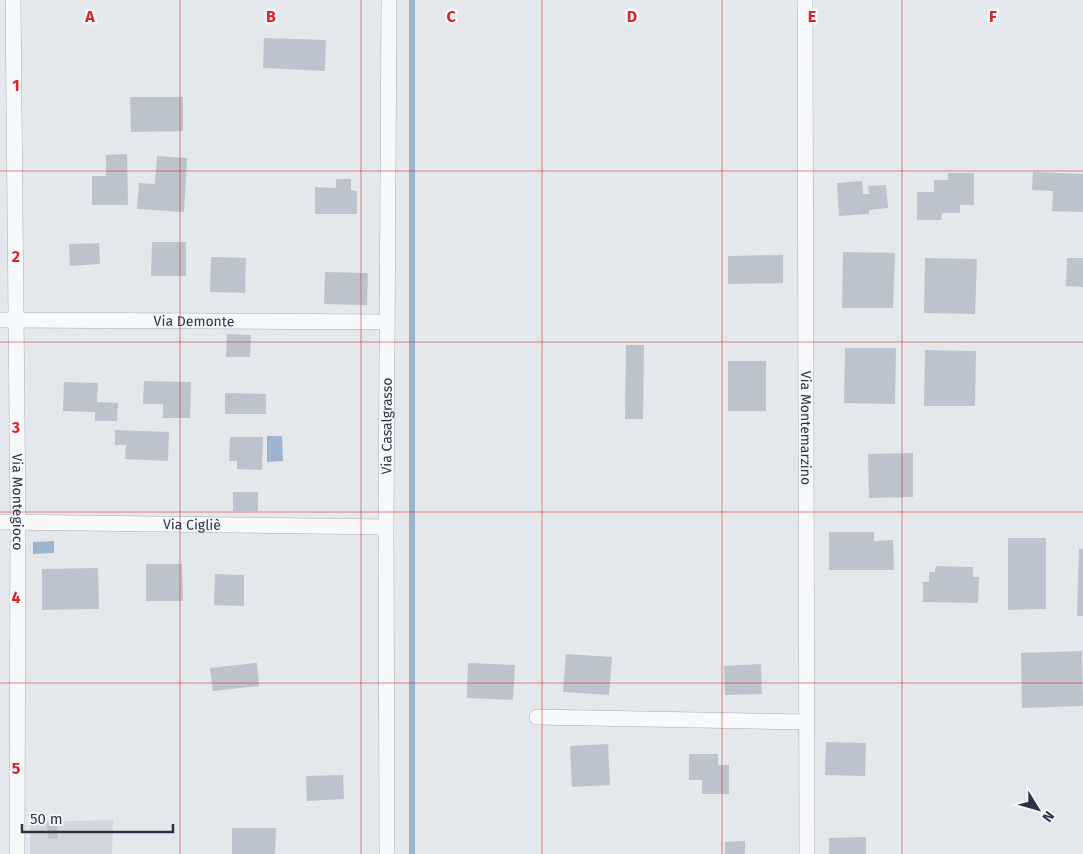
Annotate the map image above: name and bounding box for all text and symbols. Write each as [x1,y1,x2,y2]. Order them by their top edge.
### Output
text: A [84,7,95,26]
text: B [266,7,276,26]
text: C [446,7,456,26]
text: D [627,7,637,26]
text: E [808,7,816,26]
text: F [989,7,997,26]
text: 1 [12,76,20,95]
text: 2 [12,247,20,266]
street label: Via Demonte [154,313,234,330]
street label: Via Montemarzino [797,371,814,485]
street label: Via Casalgrasso [378,377,396,475]
text: 3 [11,418,20,437]
street label: Via Montegioco [8,453,26,550]
street label: Via Cigliè [163,516,221,534]
text: 4 [11,588,21,607]
text: 5 [12,759,21,778]
north arrow [1013,784,1063,834]
scale bar [22,802,174,834]
text: N [1038,808,1058,825]
text: 50 m [30,810,63,828]

